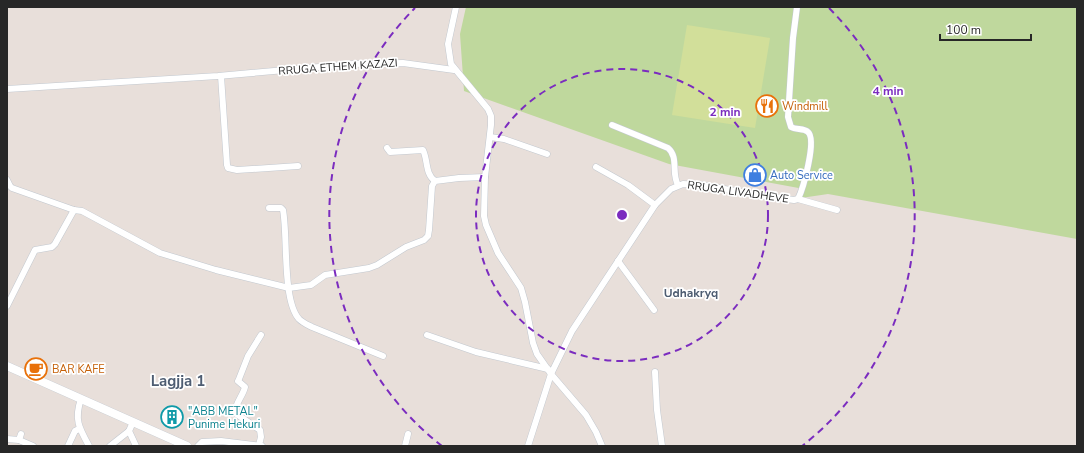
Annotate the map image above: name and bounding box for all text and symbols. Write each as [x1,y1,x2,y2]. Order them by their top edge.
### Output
scale bar [940,16,1031,42]
text: 100 m [946,22,981,38]
street label: RRUGA ETHEM KAZAZI [278,55,398,79]
text: 4 min [872,83,904,99]
restaurant icon: Windmill [754,93,780,119]
place label: Windmill [782,99,829,114]
text: 2 min [709,104,741,120]
shop icon: Auto Service [742,162,768,188]
place label: Auto Service [770,168,833,183]
street label: RRUGA LIVADHEVE [686,177,790,207]
centre of rings [615,208,629,222]
district label: Udhakryq [664,285,718,301]
cafe icon: BAR KAFE [23,356,49,382]
place label: BAR KAFE [52,362,105,377]
district label: Lagjja 1 [151,371,205,391]
building icon: "ABB METAL" Punime Hekuri [159,404,185,430]
place label: "ABB METAL" Punime Hekuri [188,404,260,432]

